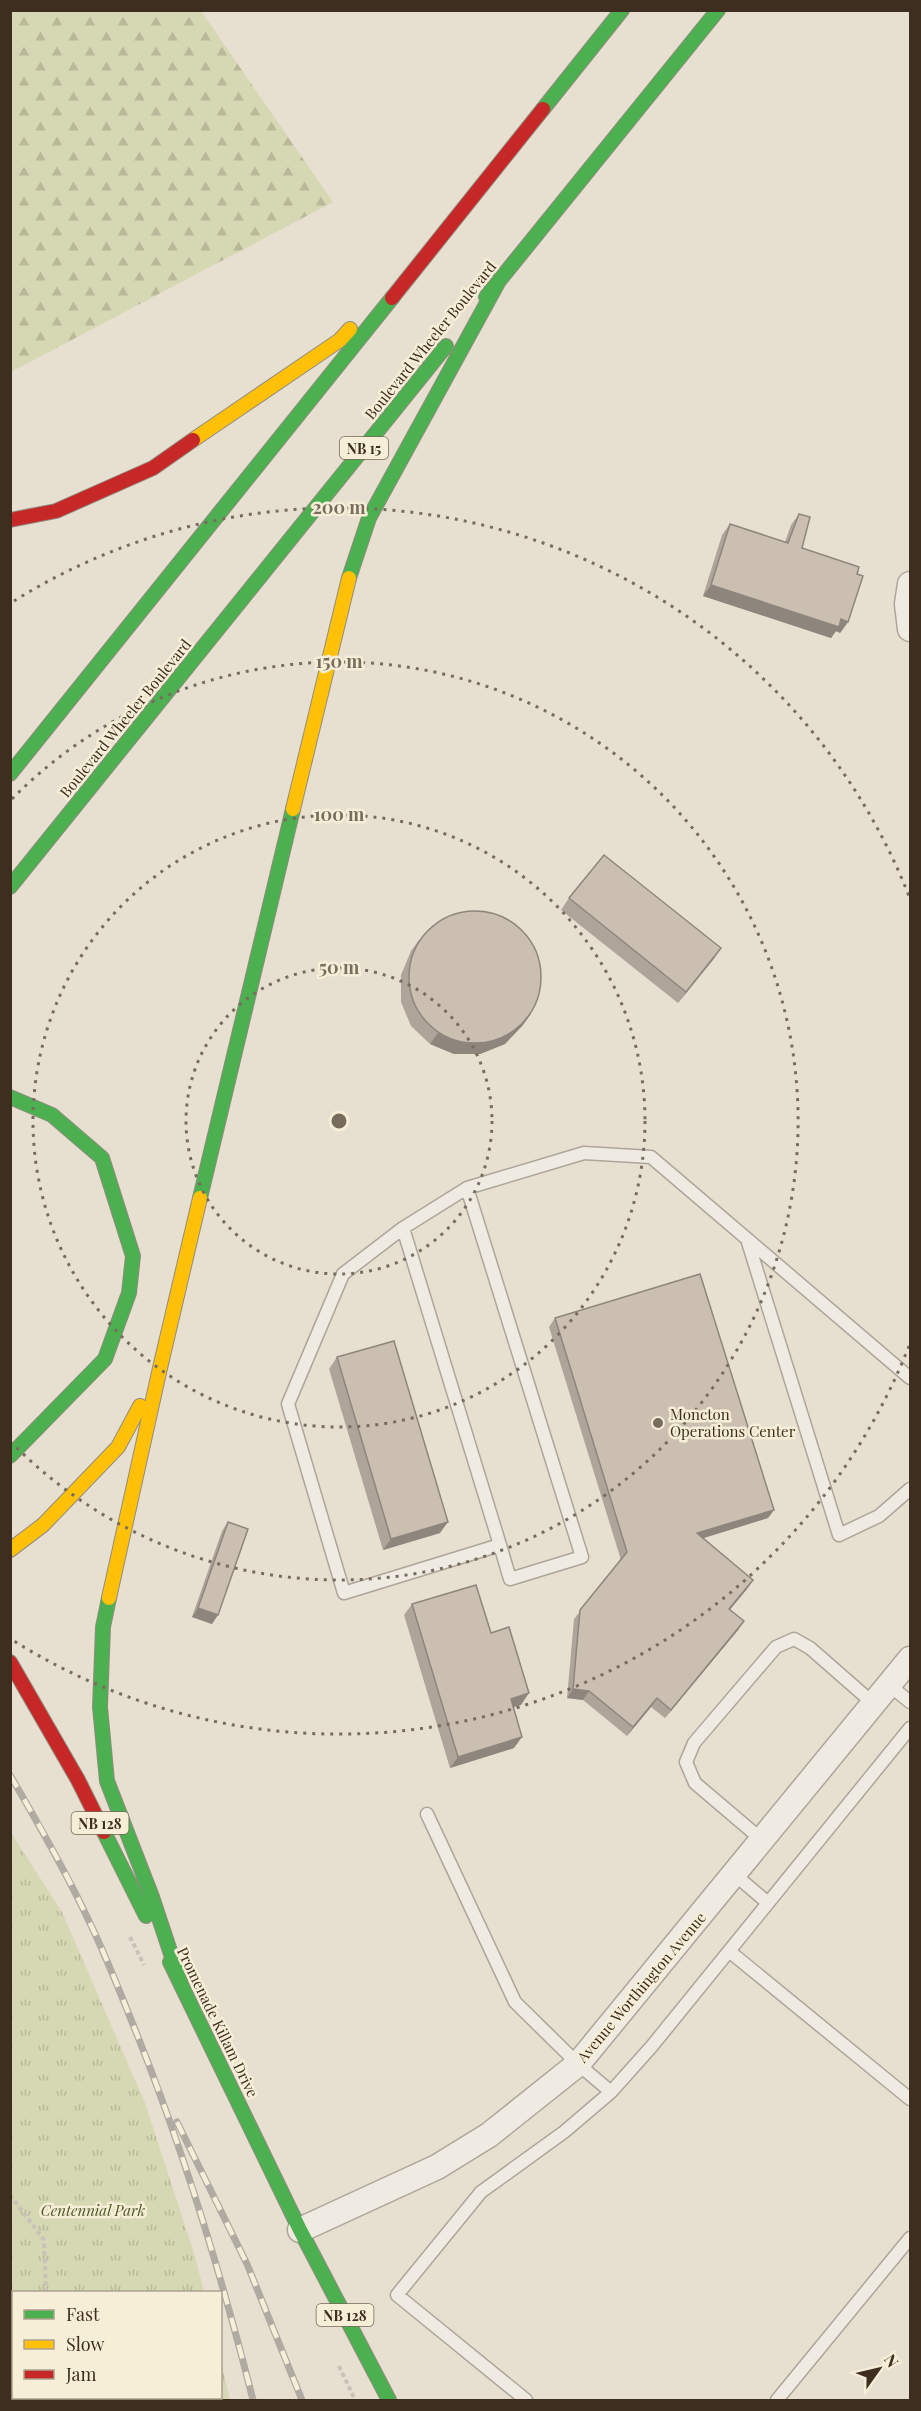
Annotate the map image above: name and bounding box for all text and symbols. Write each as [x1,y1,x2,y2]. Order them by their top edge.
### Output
street label: Boulevard Wheeler Boulevard [360,257,500,423]
road number: NB 15 [340,437,388,459]
text: 200 m [312,495,366,519]
street label: Boulevard Wheeler Boulevard [55,635,195,801]
text: 150 m [315,649,363,673]
text: 100 m [314,802,365,826]
text: 50 m [319,955,360,979]
centre of rings [329,1111,349,1131]
place label: Moncton Operations Center [670,1404,796,1441]
marker: Moncton Operations Center [651,1416,665,1430]
road number: NB 128 [72,1812,128,1834]
street label: Avenue Worthington Avenue [571,1908,710,2067]
street label: Promenade Killam Drive [173,1944,263,2100]
park label: Centennial Park [41,2200,145,2220]
legend [12,2291,222,2399]
text: Fast [66,2302,100,2326]
road number: NB 128 [316,2304,374,2326]
text: Slow [66,2332,104,2356]
north arrow [849,2339,909,2399]
text: N [880,2350,904,2371]
text: Jam [65,2362,96,2386]

